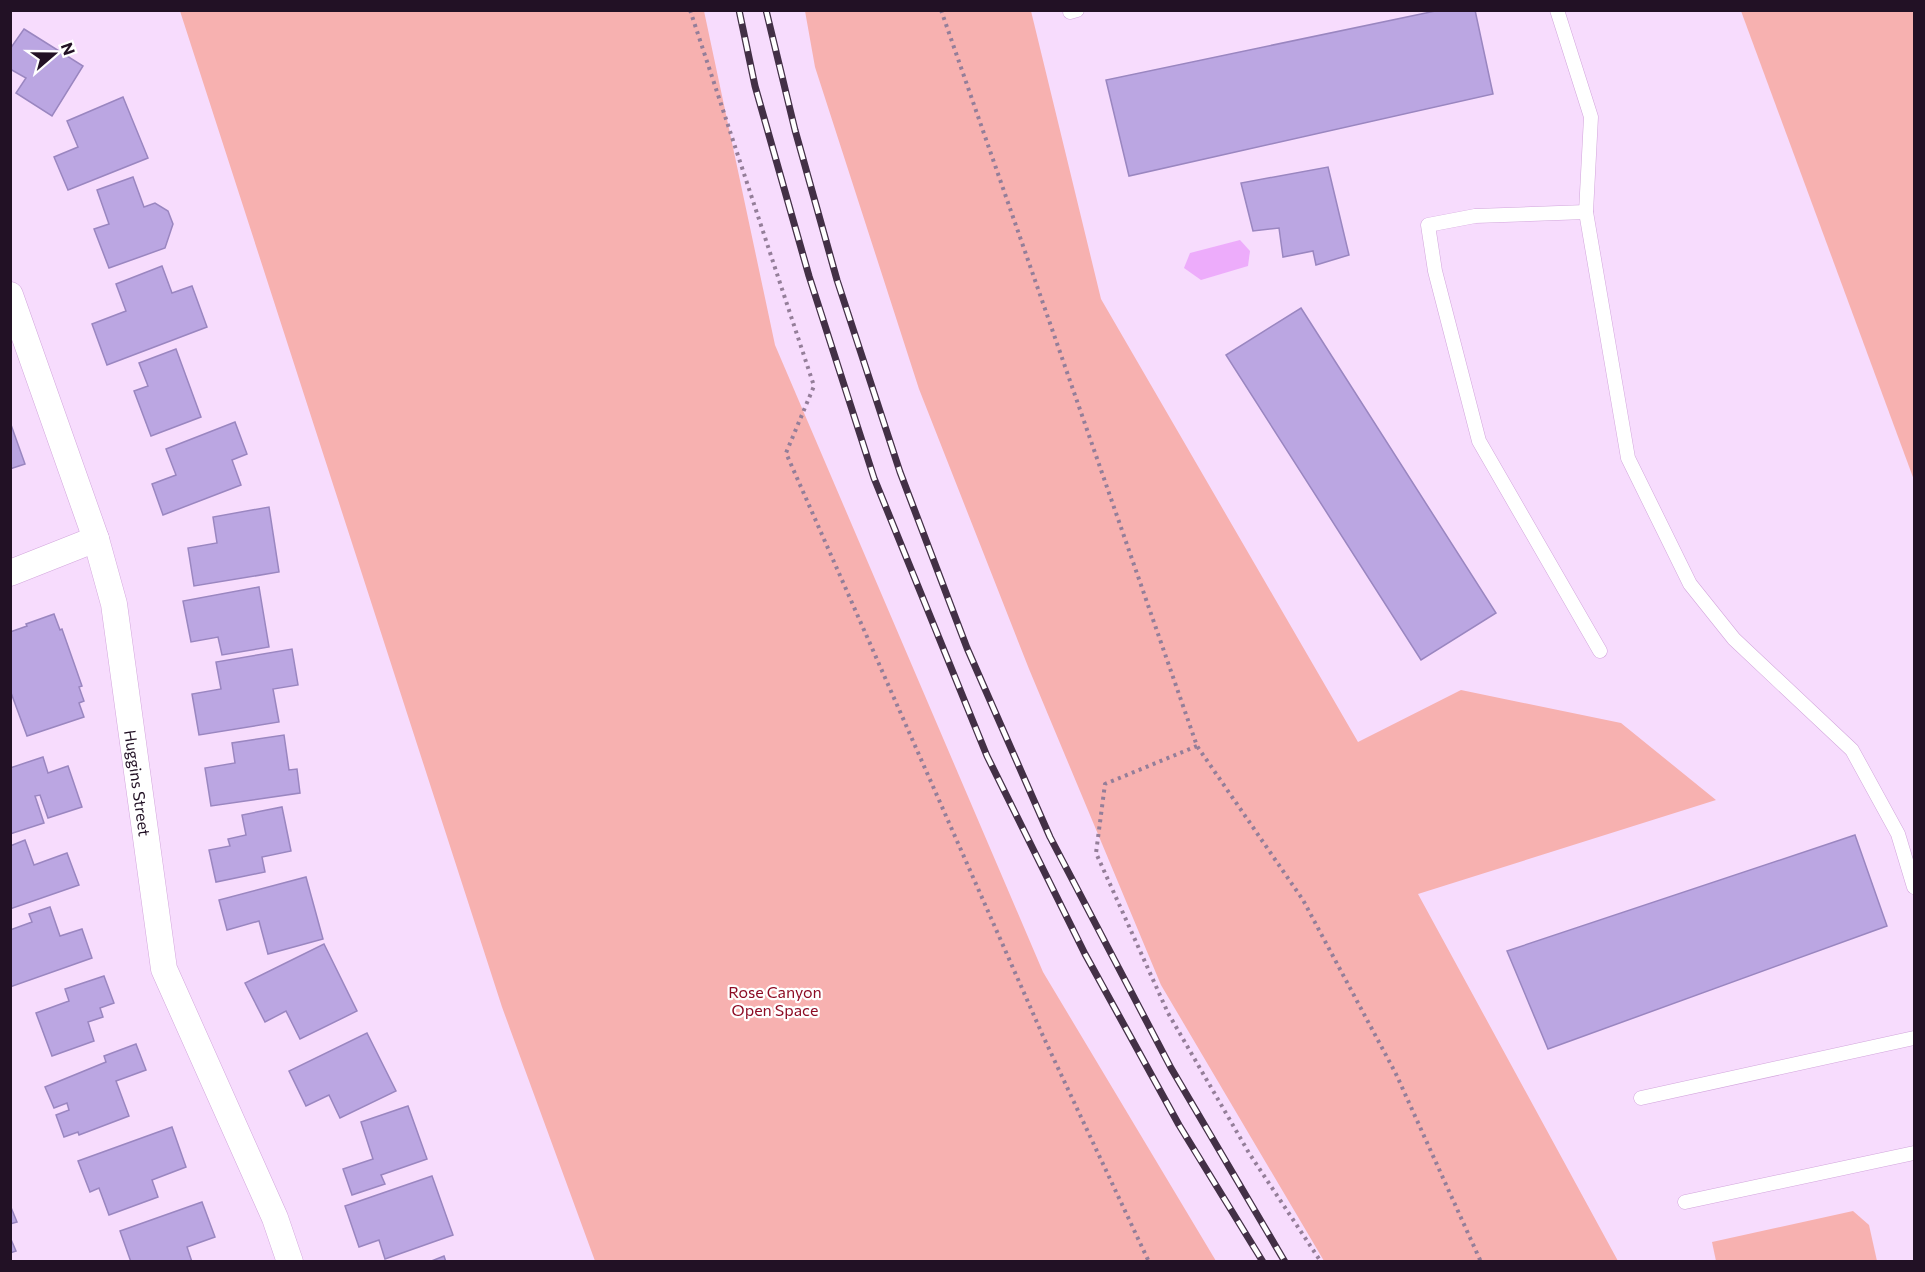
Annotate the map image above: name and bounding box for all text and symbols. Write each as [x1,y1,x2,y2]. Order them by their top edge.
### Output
north arrow [24,24,84,84]
text: N [58,40,80,58]
street label: Huggins Street [121,729,155,838]
park label: Rose Canyon Open Space [728,982,822,1019]

